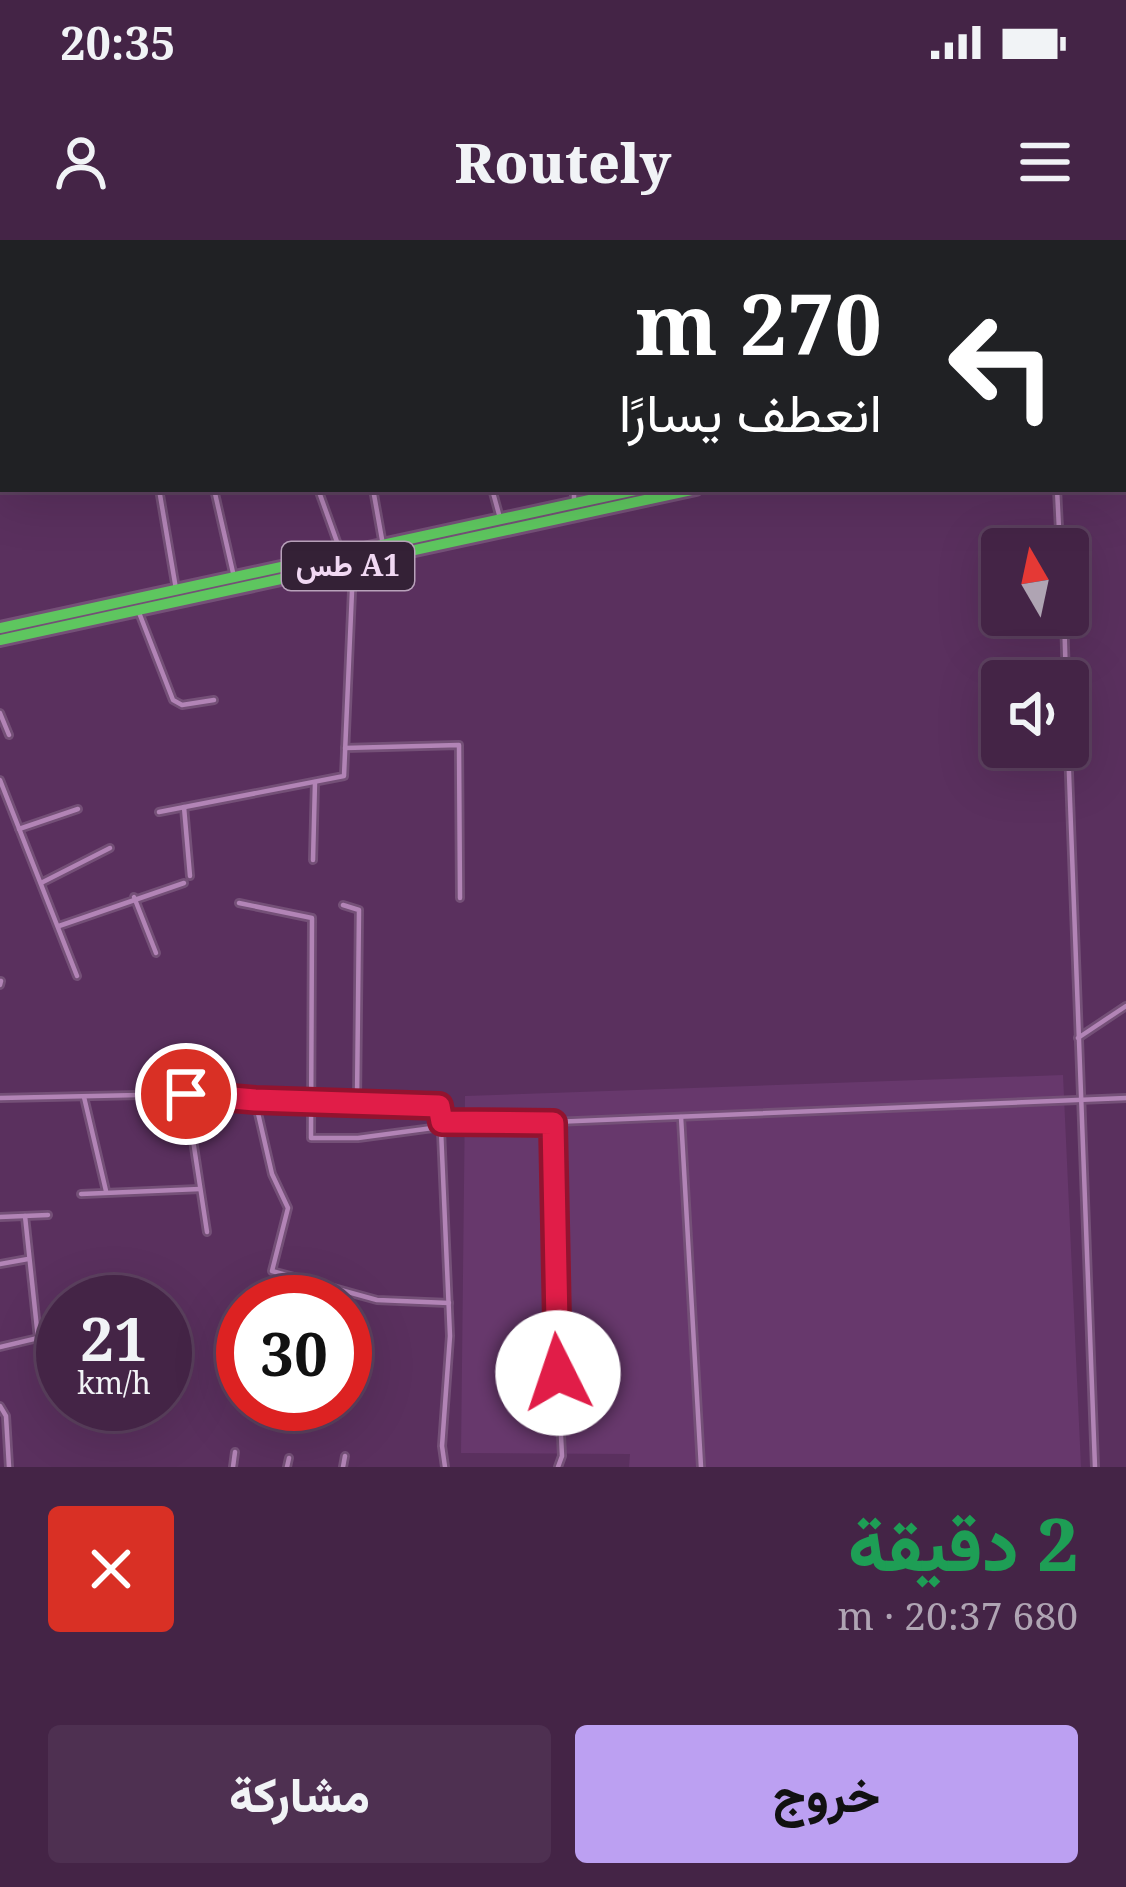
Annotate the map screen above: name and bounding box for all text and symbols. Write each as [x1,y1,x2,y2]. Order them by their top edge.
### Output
text: 20:35 [60,12,175,73]
text: Routely [455,125,671,199]
icon: person [48,129,114,195]
icon: menu [1012,129,1078,195]
text: 270 m [635,265,882,380]
icon: left [924,288,1080,444]
text: انعطف يسارًا [619,374,882,448]
north arrow [981,528,1089,636]
map controls [981,528,1089,768]
road number: طس A1 [282,542,414,590]
button: sound [981,660,1089,768]
pin [135,1043,237,1145]
icon: arrive [153,1061,219,1127]
speed limit sign: 30 [216,1275,372,1431]
text: 21 [80,1297,148,1379]
position arrow [495,1310,621,1436]
text: km/h [77,1362,151,1403]
text: 2 دقيقة [848,1494,1078,1592]
button: close [48,1506,174,1632]
text: 680 m · 20:37 [837,1588,1078,1641]
button: مشاركة [48,1725,551,1863]
button: خروج [575,1725,1078,1863]

